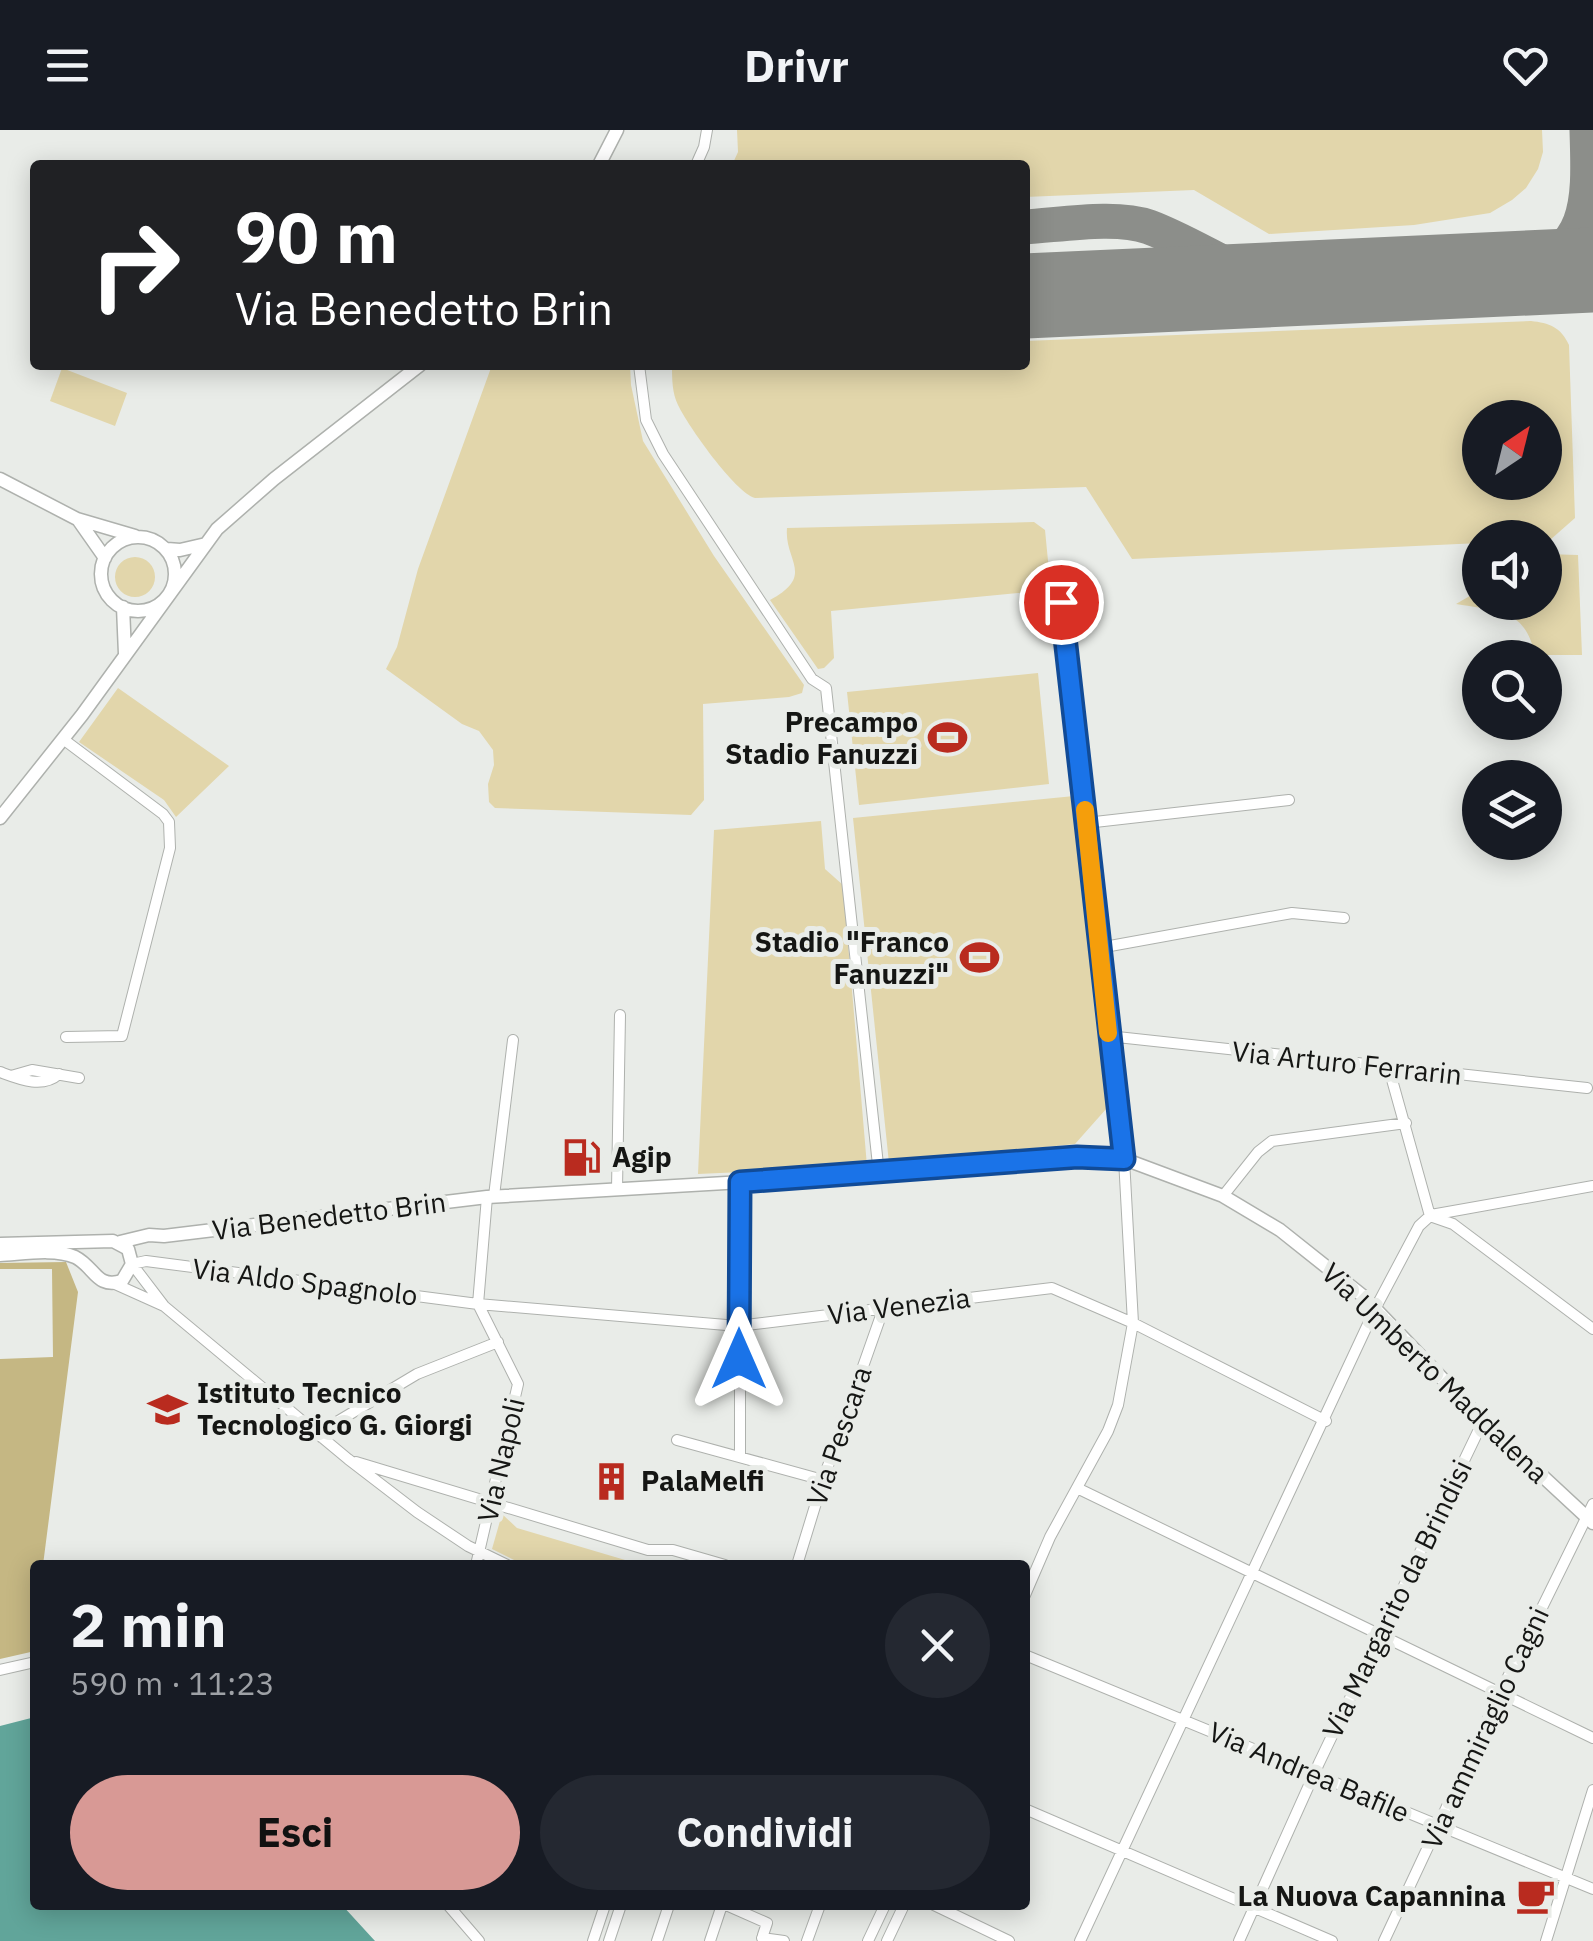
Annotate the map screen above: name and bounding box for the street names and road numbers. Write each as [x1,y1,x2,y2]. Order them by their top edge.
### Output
street label: Via Arturo Ferrarin [1230,1032,1464,1093]
street label: Via Benedetto Brin [210,1183,448,1248]
street label: Via Aldo Spagnolo [190,1249,420,1314]
street label: Via Umberto Maddalena [1314,1254,1557,1491]
street label: Via Venezia [826,1278,972,1333]
street label: Via Pescara [797,1361,880,1510]
street label: Via Napoli [468,1394,533,1526]
street label: Via Margarito da Brindisi [1313,1454,1480,1744]
street label: Via ammiraglio Cagni [1412,1601,1557,1855]
street label: Via Andrea Bafile [1203,1713,1415,1831]

